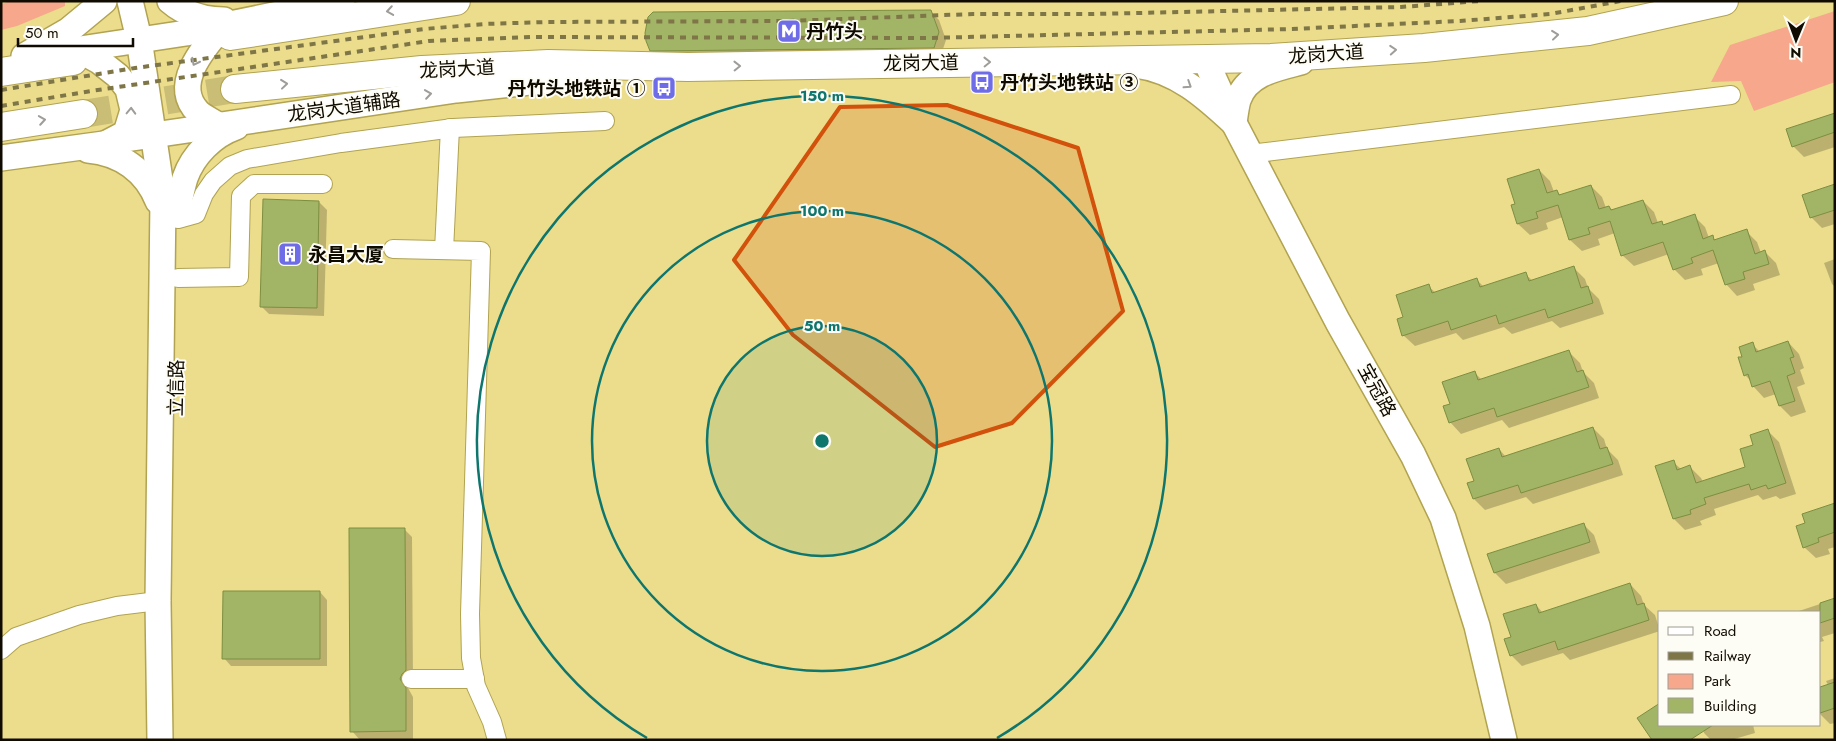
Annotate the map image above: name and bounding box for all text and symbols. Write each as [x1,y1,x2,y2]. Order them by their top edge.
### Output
one-way arrow [386,6,395,16]
scale bar [18,15,132,47]
north arrow [1771,15,1821,65]
metro station icon: 丹竹头 [776,18,802,44]
place label: 丹竹头 [806,18,863,45]
text: 50 m [25,22,59,44]
one-way arrow [1551,30,1559,41]
street label: 龙岗大道 [1287,38,1365,70]
text: N [1790,43,1802,63]
one-way arrow [1390,44,1398,55]
street label: 龙岗大道 [883,49,959,77]
street label: 龙岗大道 [418,54,496,84]
one-way arrow [191,57,201,66]
one-way arrow [983,57,991,67]
one-way arrow [733,61,741,71]
bus stop icon: 丹竹头地铁站 ③ [969,69,995,95]
place label: 丹竹头地铁站 ③ [1000,69,1139,96]
place label: 丹竹头地铁站 ① [507,75,646,102]
bus stop icon: 丹竹头地铁站 ① [651,75,677,101]
one-way arrow [1182,78,1191,88]
one-way arrow [280,79,288,90]
text: 150 m [800,85,844,107]
street label: 龙岗大道辅路 [286,86,402,128]
one-way arrow [425,89,433,100]
one-way arrow [125,106,136,114]
one-way arrow [38,116,47,126]
text: 100 m [800,200,844,222]
building icon: 永昌大厦 [277,241,303,267]
place label: 永昌大厦 [308,241,384,268]
text: 50 m [804,315,840,337]
street label: 立信路 [162,359,190,417]
street label: 宝冠路 [1351,359,1403,421]
centre of rings [813,432,831,450]
legend [1658,611,1821,726]
text: Road [1704,620,1736,642]
text: Railway [1704,645,1751,667]
text: Park [1704,670,1731,692]
text: Building [1704,695,1756,717]

